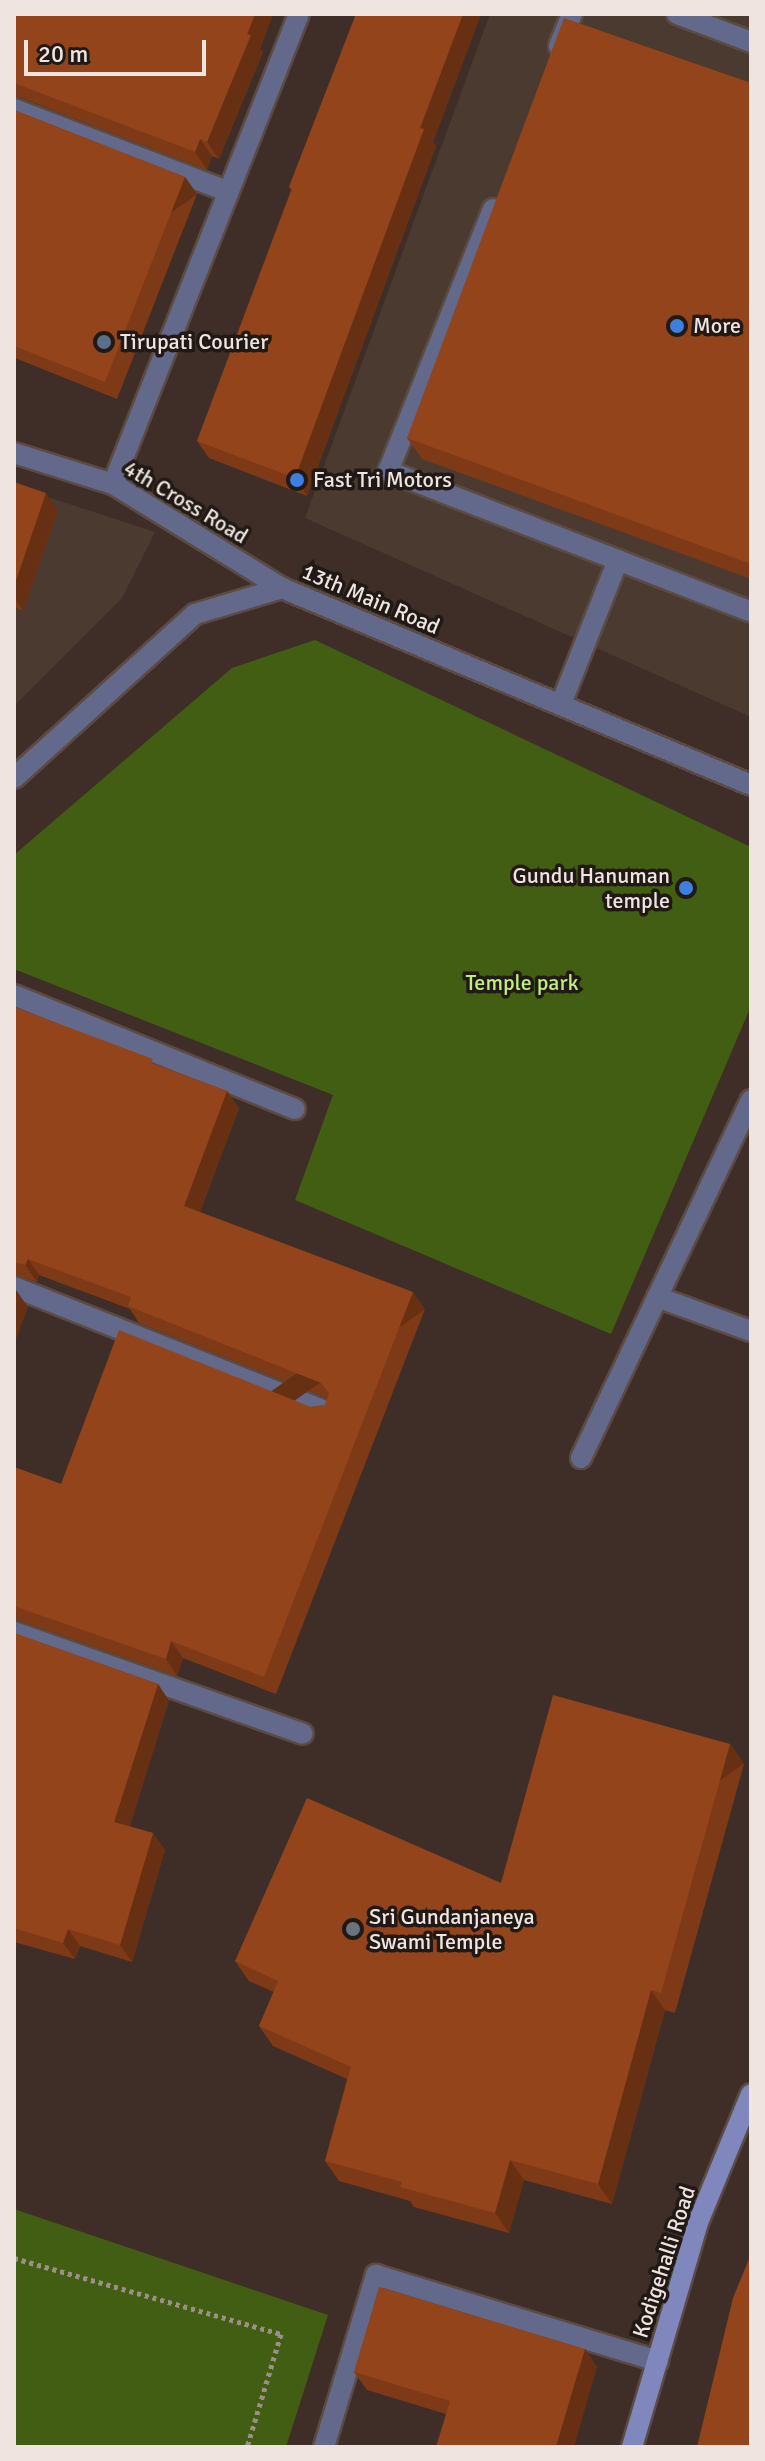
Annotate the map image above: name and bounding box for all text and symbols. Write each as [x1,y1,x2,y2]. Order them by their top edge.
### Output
scale bar [28,24,210,74]
text: 20 m [38,39,88,69]
place label: More [693,313,741,339]
marker: More [668,317,686,335]
place label: Tirupati Courier [120,329,268,355]
marker: Tirupati Courier [95,333,113,351]
street label: 4th Cross Road [119,455,253,549]
place label: Fast Tri Motors [313,467,452,493]
marker: Fast Tri Motors [288,471,306,489]
street label: 13th Main Road [298,558,444,640]
place label: Gundu Hanuman temple [513,862,670,914]
marker: Gundu Hanuman temple [677,879,695,897]
park label: Temple park [465,970,579,996]
place label: Sri Gundanjaneya Swami Temple [369,1903,535,1954]
marker: Sri Gundanjaneya Swami Temple [344,1920,362,1938]
street label: Kodigehalli Road [627,2183,701,2341]

